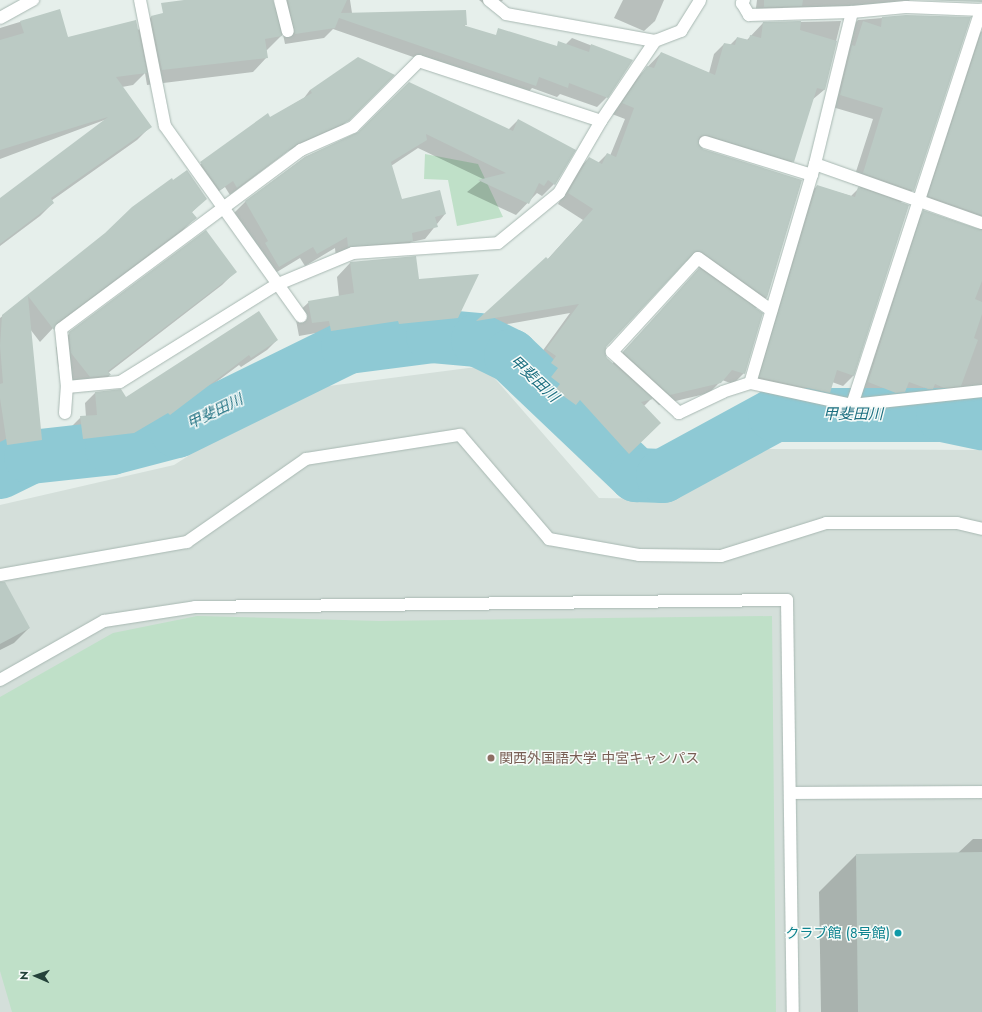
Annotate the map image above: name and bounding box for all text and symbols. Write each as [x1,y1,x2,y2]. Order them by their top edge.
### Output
water label: 甲斐田川 [506,352,562,406]
water label: 甲斐田川 [184,391,246,433]
water label: 甲斐田川 [823,406,883,424]
place label: 関西外国語大学 中宮キャンパス [499,750,699,766]
marker: 関西外国語大学 中宮キャンパス [486,753,496,763]
place label: クラブ館 (8号館) [785,925,890,941]
marker: クラブ館 (8号館) [893,928,903,938]
north arrow [16,956,56,996]
text: N [16,971,32,980]

